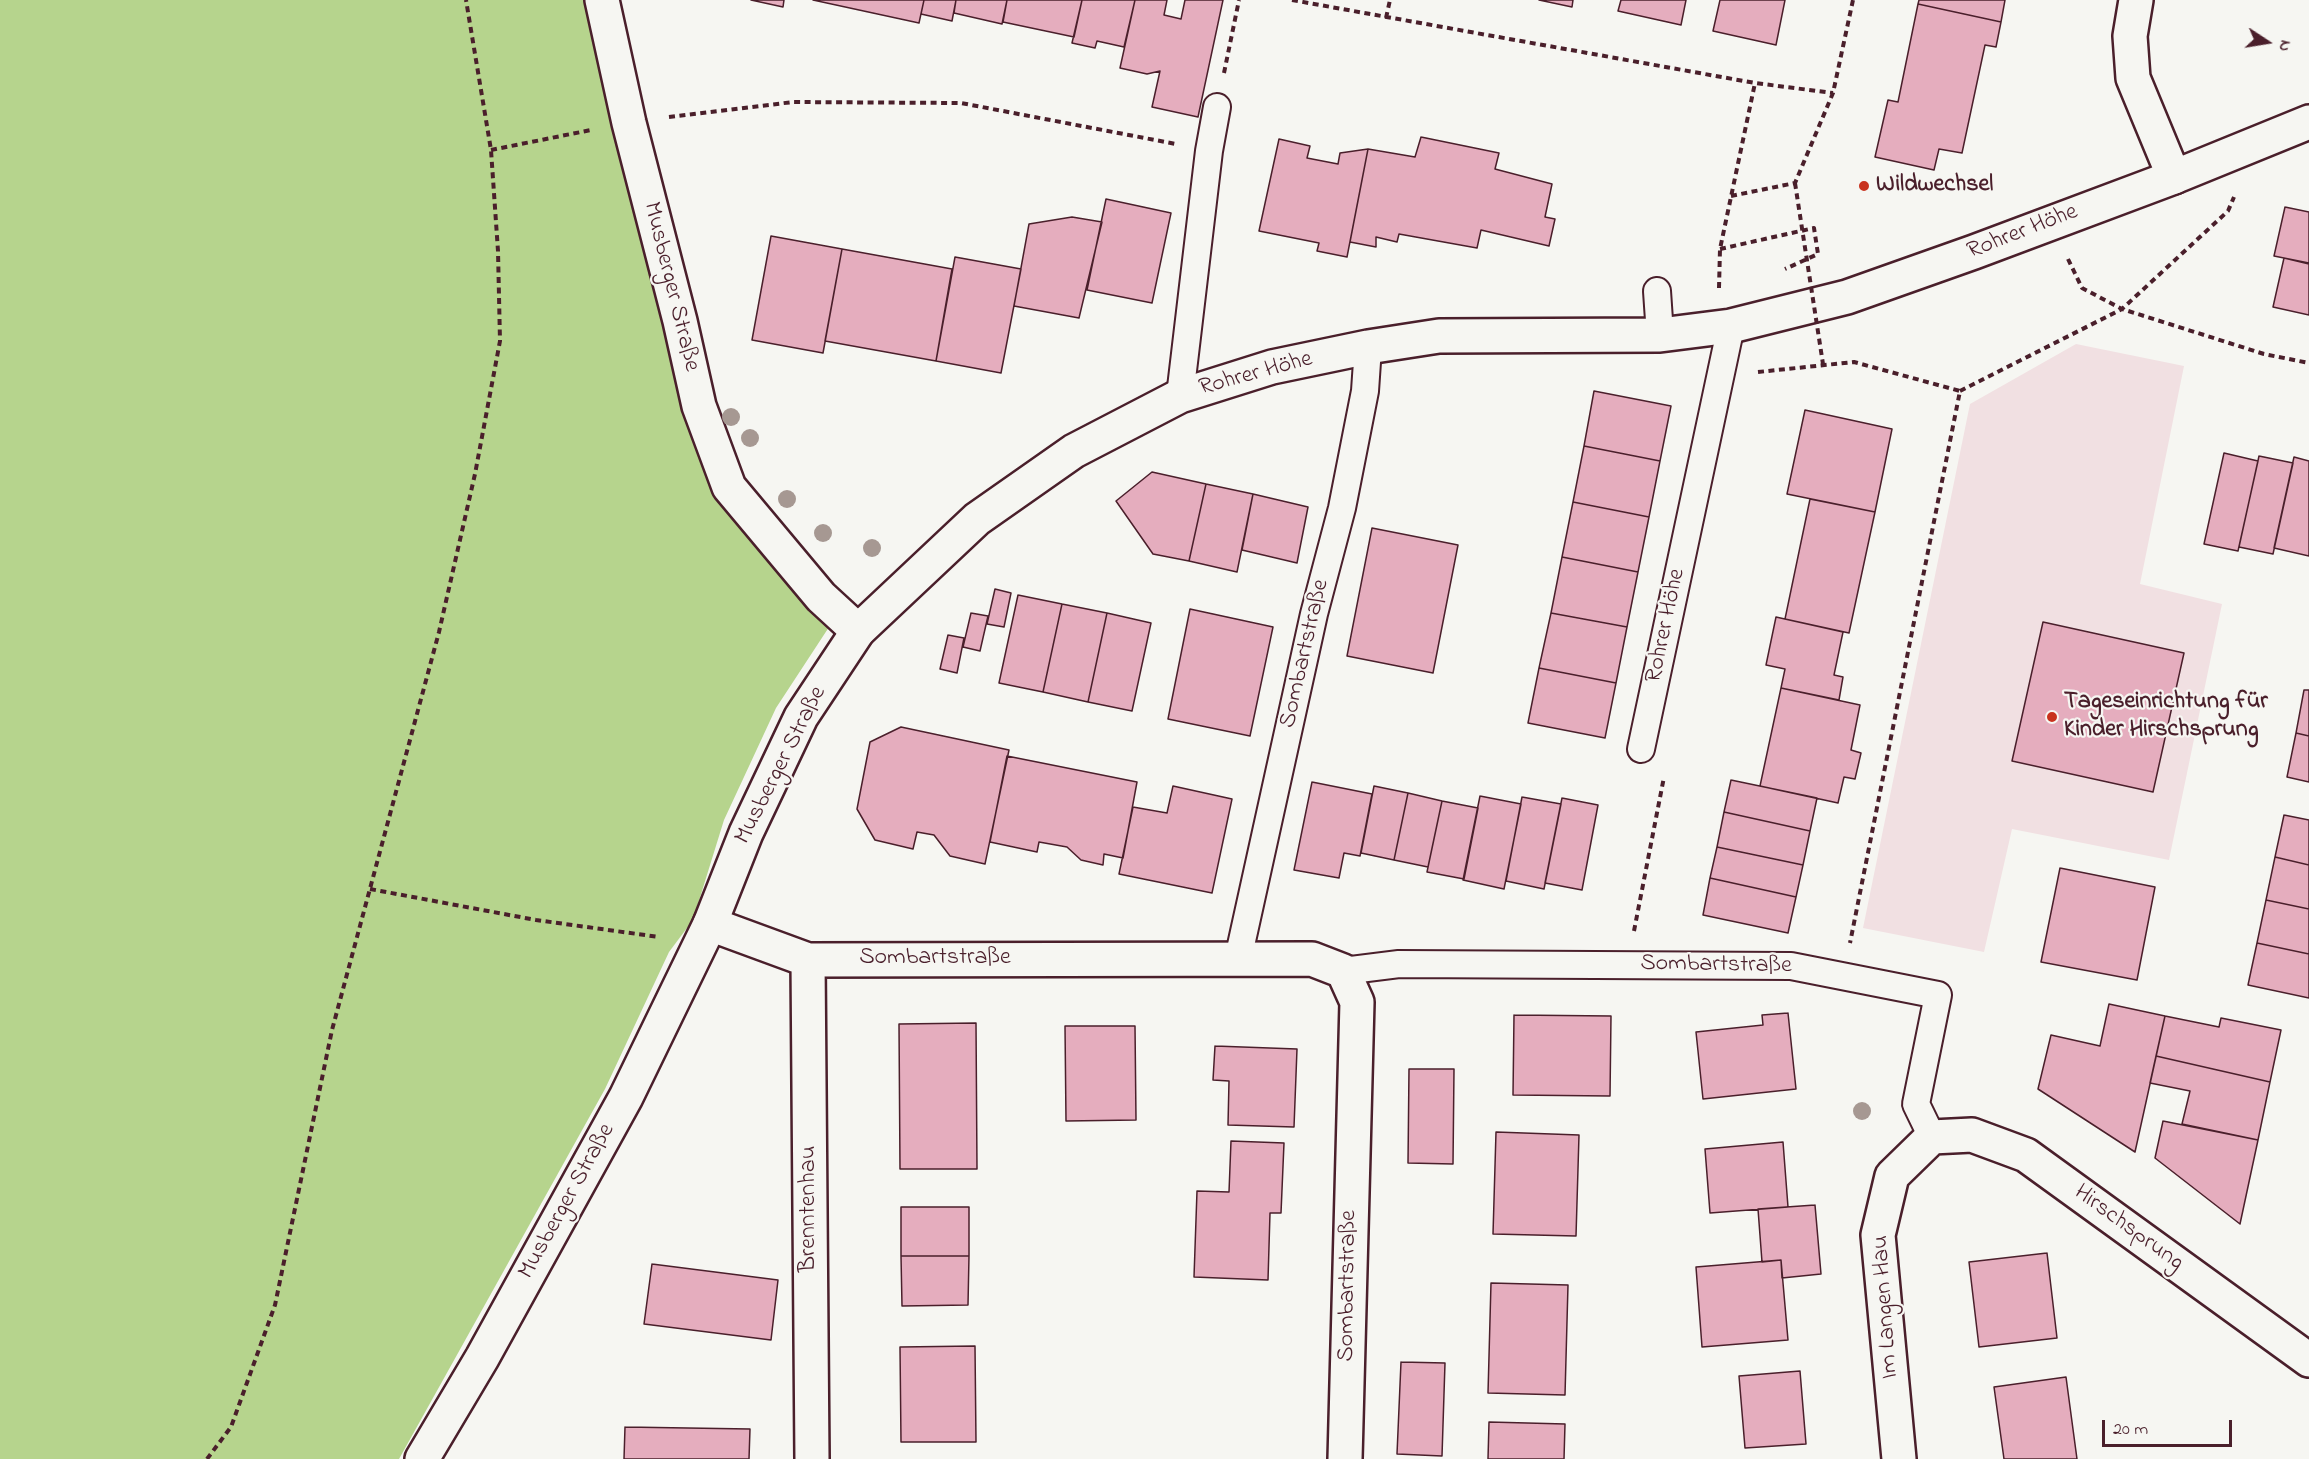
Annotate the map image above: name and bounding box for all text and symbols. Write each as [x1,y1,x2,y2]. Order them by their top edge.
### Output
north arrow [2237,12,2297,72]
text: N [2272,38,2297,54]
place label: Wildwechsel [1876,172,1993,200]
marker: Wildwechsel [1857,179,1871,193]
street label: Musberger Straße [635,199,705,375]
street label: Rohrer Höhe [1964,199,2082,267]
street label: Rohrer Höhe [1196,346,1316,404]
street label: Rohrer Höhe [1641,566,1693,686]
street label: Sombartstraße [1275,577,1337,731]
street label: Musberger Straße [730,682,834,850]
place label: Tageseinrichtung für Kinder Hirschsprung [2064,689,2268,745]
marker: Tageseinrichtung für Kinder Hirschsprung [2045,710,2059,724]
street label: Sombartstraße [859,945,1011,973]
street label: Sombartstraße [1640,950,1792,982]
street label: Musberger Straße [513,1119,623,1285]
street label: Brenntenhau [796,1146,824,1272]
street label: Hirschsprung [2067,1179,2189,1279]
street label: Sombartstraße [1333,1210,1365,1362]
street label: Im Langen Hau [1868,1234,1906,1380]
scale bar [2105,1408,2236,1446]
text: 20 m [2113,1417,2148,1443]

